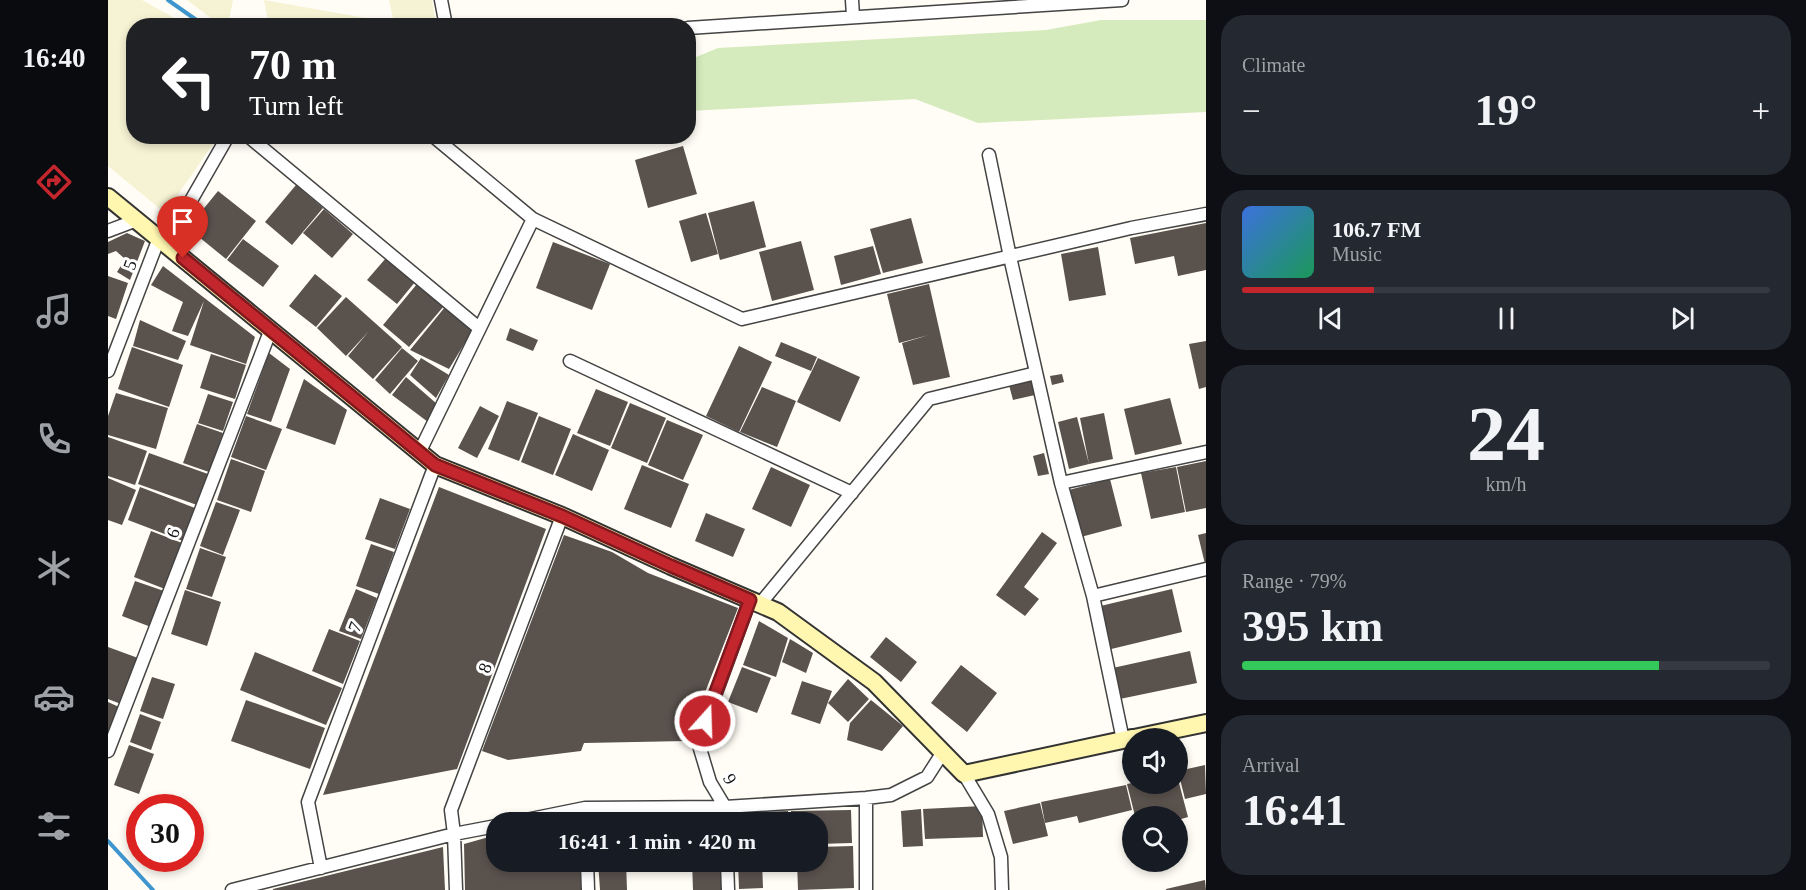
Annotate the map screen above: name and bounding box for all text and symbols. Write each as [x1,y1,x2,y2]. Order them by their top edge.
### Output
icon: left [150,42,228,120]
text: 70 m [249,42,337,88]
text: 16:40 [23,43,86,73]
text: Climate [1242,54,1305,76]
text: 19° [1475,85,1538,135]
text: Turn left [249,91,343,121]
text: − [1242,93,1261,129]
text: + [1751,93,1770,129]
icon: directions [33,161,75,203]
pin [157,196,208,258]
icon: arrive [166,205,199,238]
text: 106.7 FM [1332,217,1421,242]
text: Music [1332,243,1382,265]
street label: 5 [119,257,141,273]
icon: music [33,290,75,332]
icon: previous [1314,302,1347,335]
icon: pause [1490,302,1523,335]
icon: next [1666,302,1699,335]
text: 24 [1467,390,1545,477]
icon: phone [33,418,75,460]
text: km/h [1485,473,1527,495]
street label: 6 [162,525,184,541]
icon: climate [33,547,75,589]
text: Range · 79% [1242,570,1346,592]
text: 395 km [1242,601,1383,651]
street label: 7 [344,619,366,635]
street label: 8 [474,660,496,676]
icon: car [33,676,75,718]
position arrow [673,689,737,753]
map controls [1122,728,1188,872]
button: sound [1122,728,1188,794]
text: Arrival [1242,754,1300,776]
street label: 9 [719,770,741,788]
text: 16:41 [1242,785,1347,835]
speed limit sign: 30 [126,794,204,872]
icon: filters [33,805,75,847]
button: search [1122,806,1188,872]
text: 16:41 · 1 min · 420 m [558,829,756,854]

